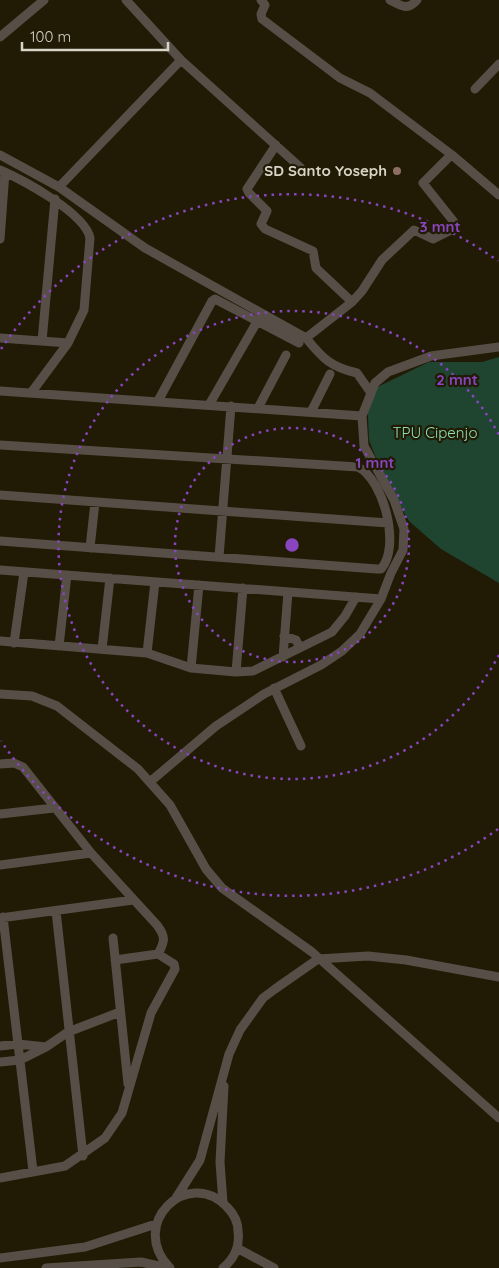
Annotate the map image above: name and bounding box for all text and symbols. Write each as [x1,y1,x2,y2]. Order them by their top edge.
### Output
scale bar [22,20,169,52]
text: 100 m [30,27,71,46]
place label: SD Santo Yoseph [264,161,387,180]
marker: SD Santo Yoseph [391,165,403,177]
text: 3 mnt [419,217,461,236]
text: 2 mnt [436,370,478,389]
park label: TPU Cipenjo [392,423,478,442]
text: 1 mnt [356,453,394,472]
centre of rings [283,536,301,554]

